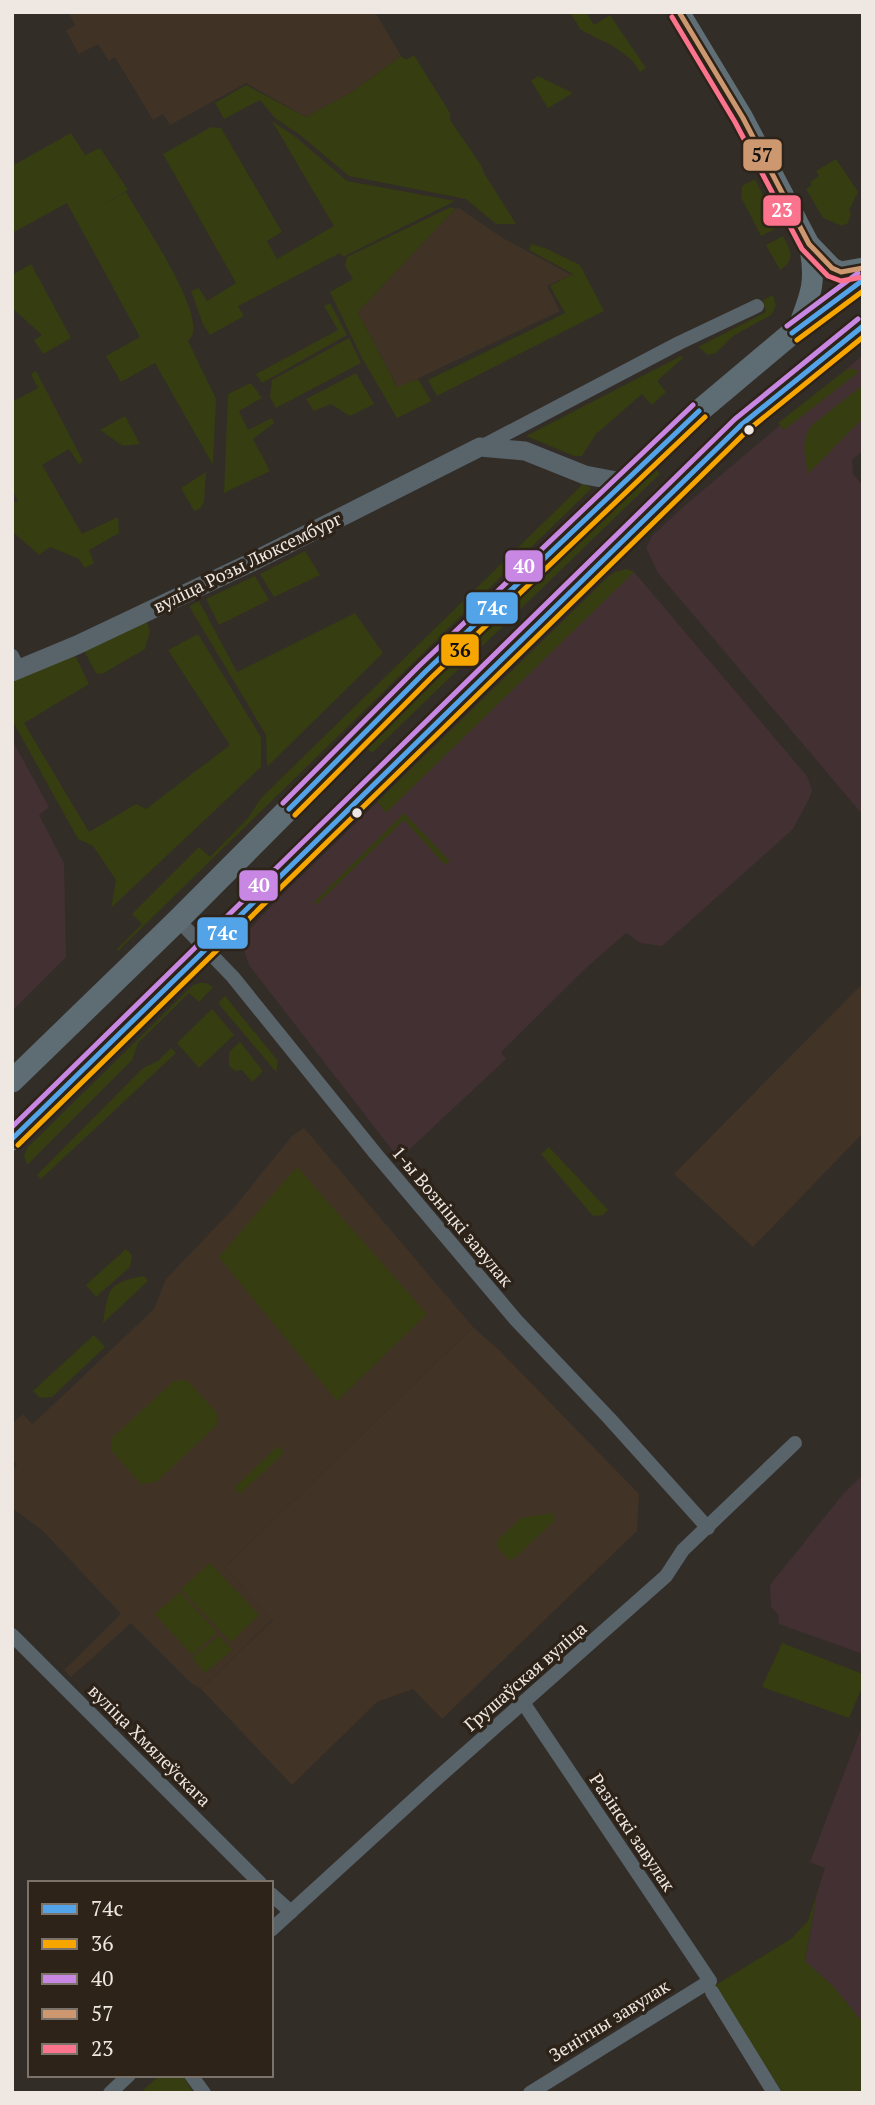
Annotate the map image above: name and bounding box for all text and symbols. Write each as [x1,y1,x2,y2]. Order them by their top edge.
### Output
line badge: 57 [742,138,783,172]
text: 57 [751,142,773,167]
line badge: 23 [762,194,802,227]
text: 23 [771,197,793,222]
unlabelled marker [742,423,756,437]
street label: вуліца Розы Люксембург [149,506,345,618]
line badge: 40 [504,549,544,583]
text: 40 [513,553,535,578]
line badge: 74с [465,591,519,625]
text: 74с [477,595,507,620]
line badge: 36 [440,633,480,667]
text: 36 [449,637,471,662]
unlabelled marker [350,806,364,820]
line badge: 40 [238,869,279,902]
text: 40 [248,872,270,897]
line badge: 74с [196,916,249,950]
text: 74с [207,920,237,945]
street label: 1-ы Возніцкі завулак [387,1141,519,1291]
street label: Грушаўская вуліца [459,1616,591,1736]
street label: вуліца Хмялеўскага [83,1678,217,1812]
street label: Разінскі завулак [585,1768,681,1896]
legend [28,1881,273,2077]
text: 74с [91,1894,123,1922]
text: 36 [91,1929,113,1957]
text: 40 [91,1964,113,1992]
street label: Зенітны завулак [544,1973,674,2067]
text: 57 [91,1999,113,2027]
text: 23 [91,2034,113,2062]

